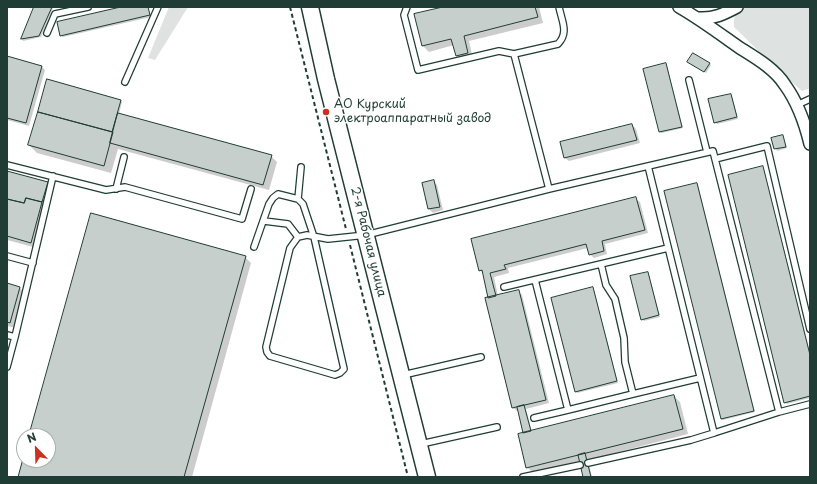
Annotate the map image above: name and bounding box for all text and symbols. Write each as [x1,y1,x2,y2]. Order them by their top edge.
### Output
place label: АО Курский электроаппаратный завод [334,98,491,126]
marker: АО Курский электроаппаратный завод [321,107,331,117]
street label: 2-я Рабочая улица [347,185,389,299]
north arrow [16,428,56,468]
text: N [24,428,39,447]

